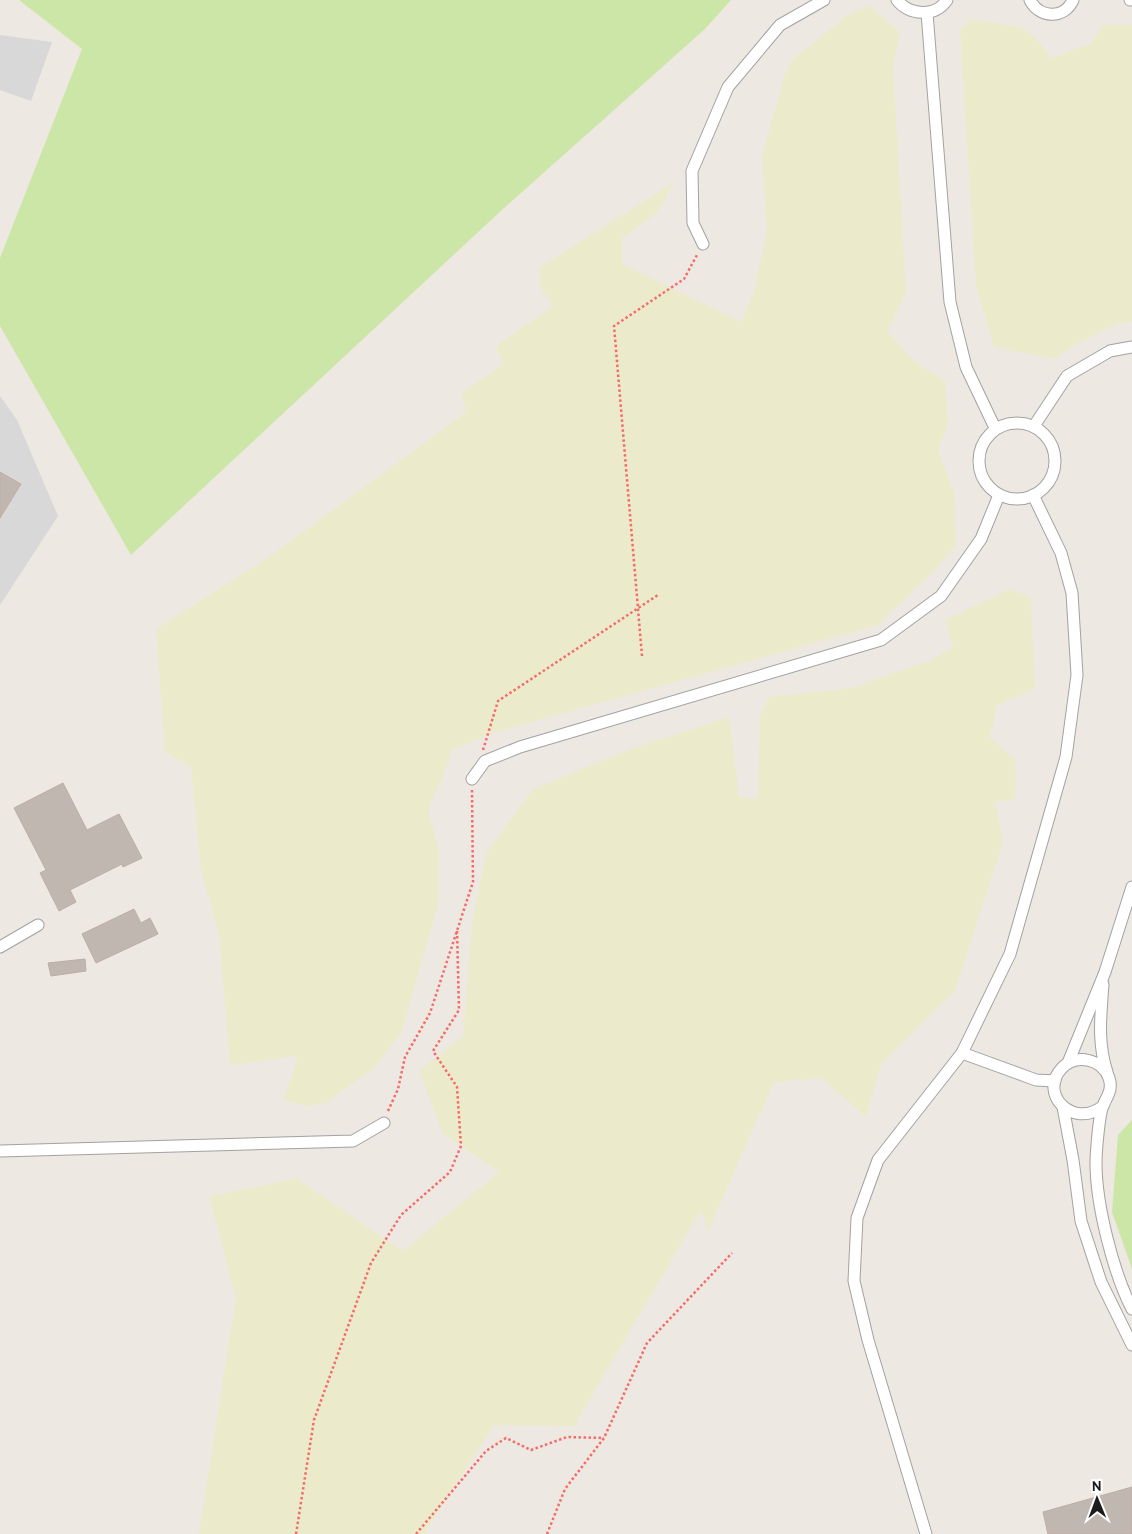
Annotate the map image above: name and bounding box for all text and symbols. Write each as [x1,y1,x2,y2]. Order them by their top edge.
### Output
north arrow [1072,1474,1122,1524]
text: N [1092,1479,1102,1496]

